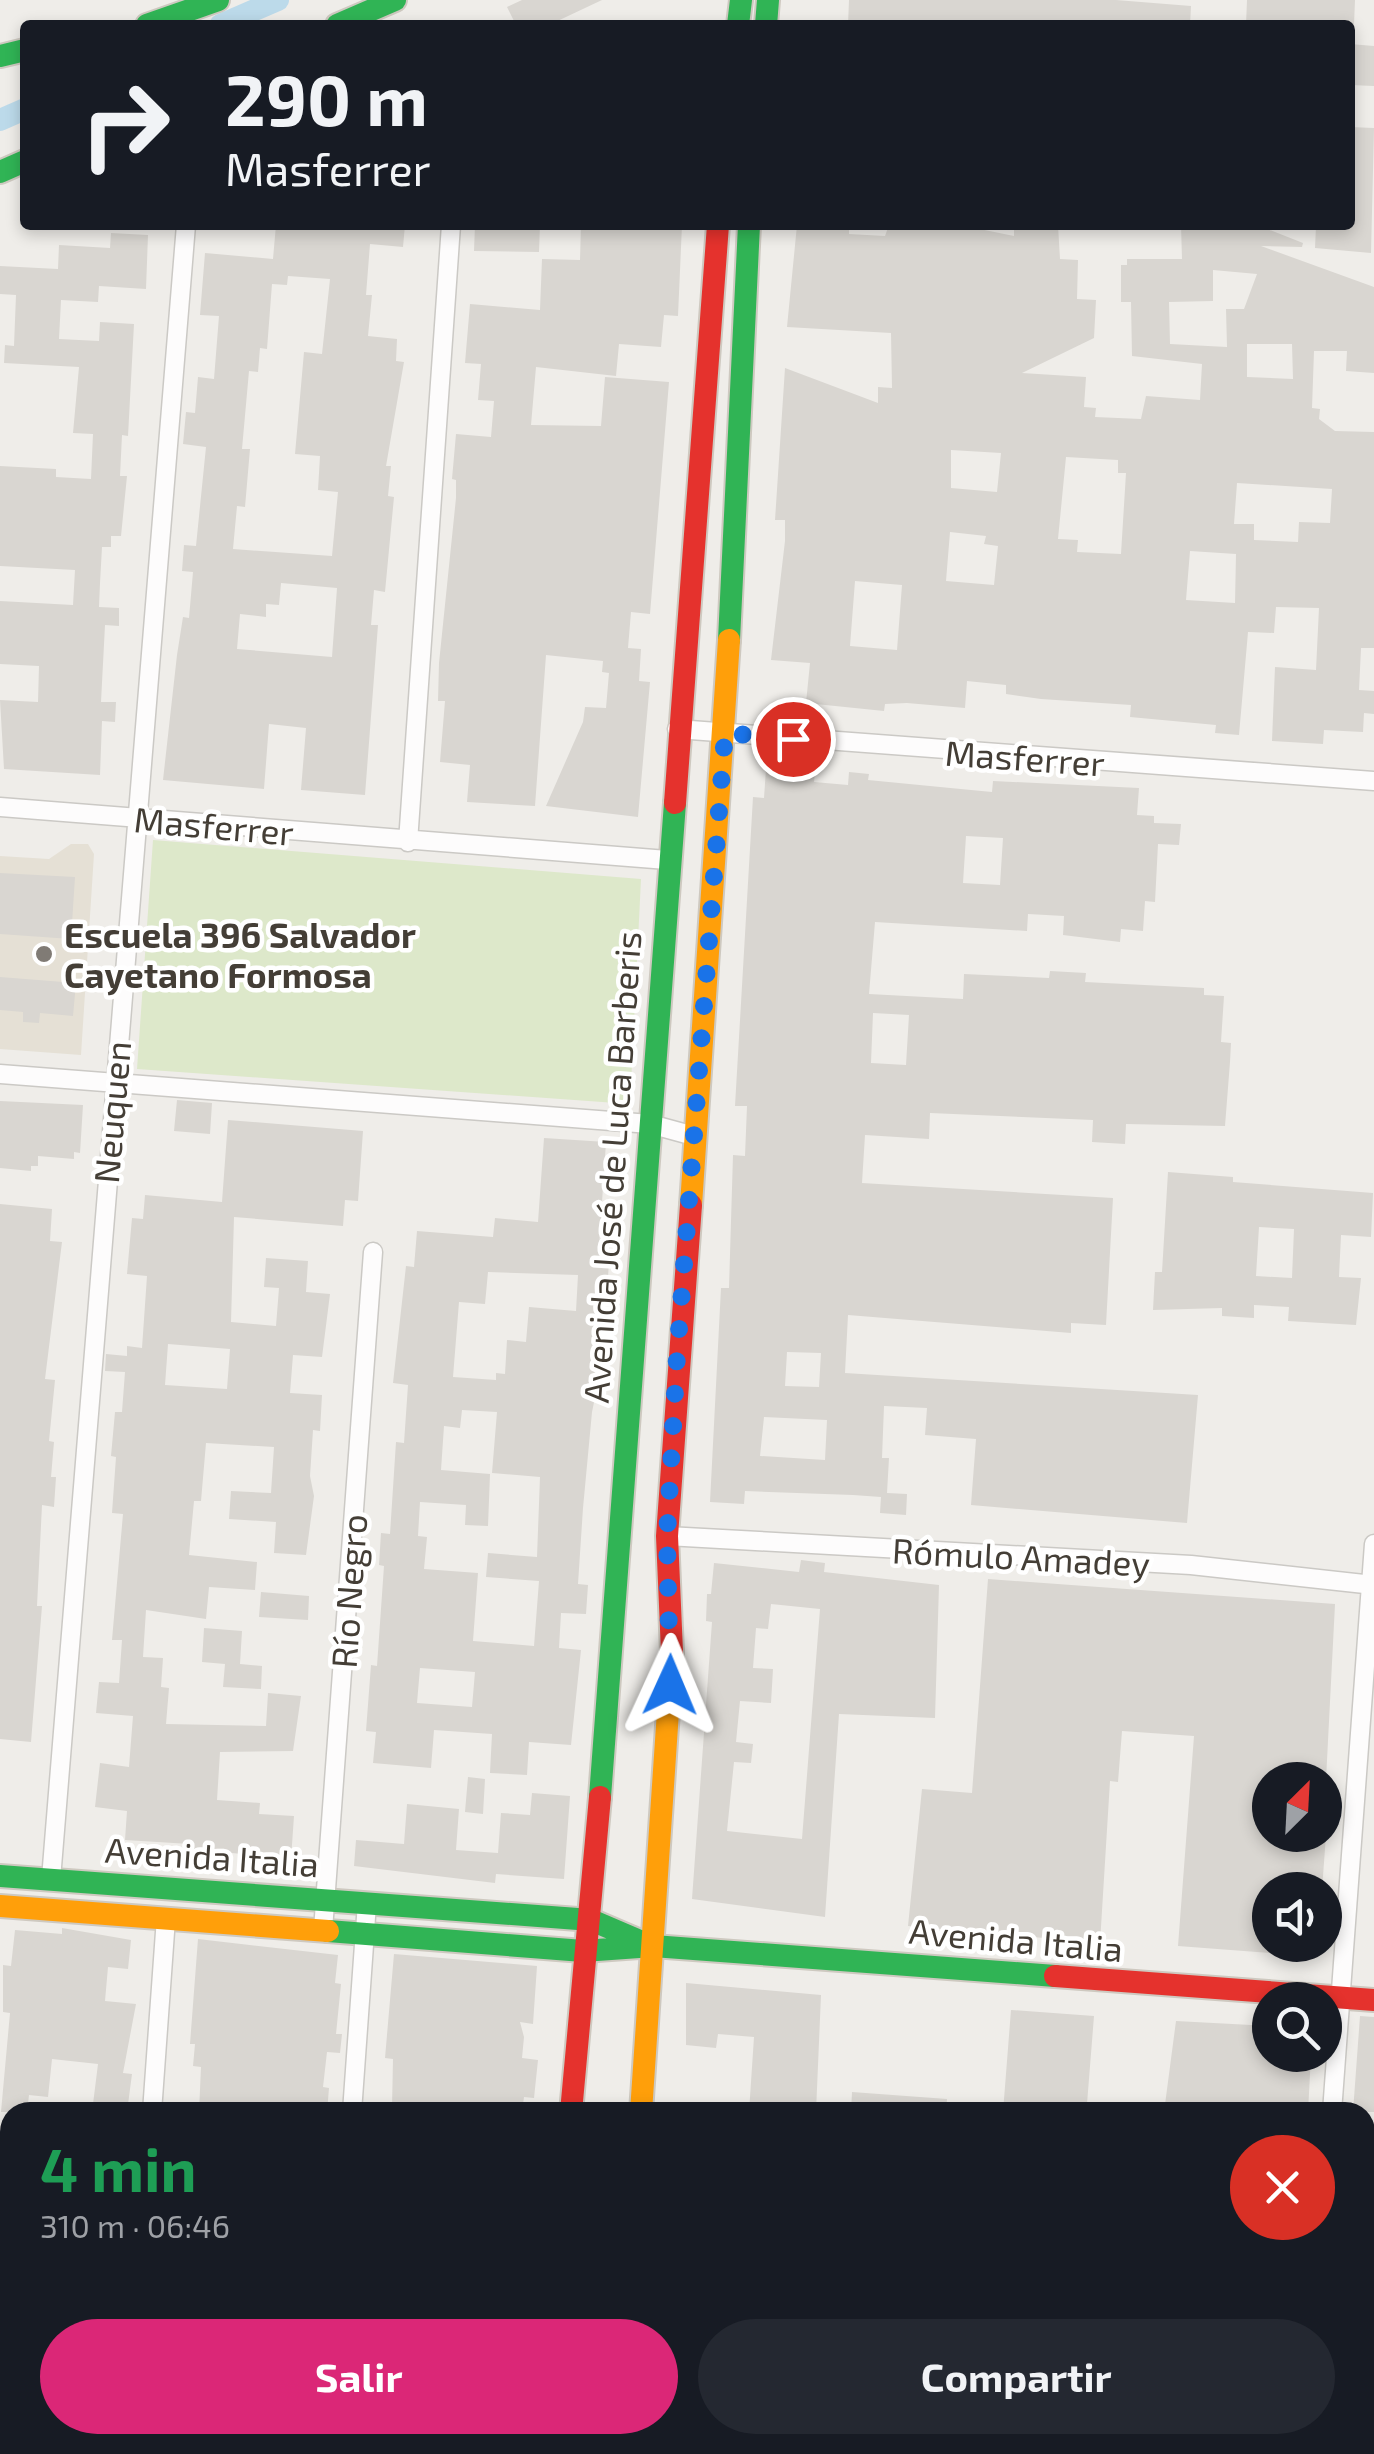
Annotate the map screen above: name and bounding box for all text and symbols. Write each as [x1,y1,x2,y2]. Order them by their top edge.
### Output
text: 290 m [225,56,428,140]
icon: right [60,60,190,190]
text: Masferrer [225,141,431,195]
pin [751,697,836,782]
icon: arrive [766,712,821,767]
street label: Masferrer [944,730,1106,784]
street label: Masferrer [132,797,296,853]
place label: Escuela 396 Salvador Cayetano Formosa [64,913,416,996]
street label: Avenida José de Luca Barberis [574,930,648,1404]
marker: Escuela 396 Salvador Cayetano Formosa [33,943,55,965]
street label: Neuquen [84,1039,138,1185]
street label: Río Negro [322,1512,374,1670]
street label: Rómulo Amadey [891,1528,1151,1584]
position arrow [618,1633,722,1737]
north arrow [1252,1762,1342,1852]
map controls [1252,1762,1342,2072]
street label: Avenida Italia [104,1828,320,1884]
button: sound [1252,1872,1342,1962]
street label: Avenida Italia [907,1909,1125,1969]
button: search [1252,1982,1342,2072]
text: 4 min [40,2132,197,2204]
button: close [1230,2135,1335,2240]
text: 310 m · 06:46 [40,2206,230,2244]
button: Salir [40,2319,678,2434]
button: Compartir [698,2319,1335,2434]

